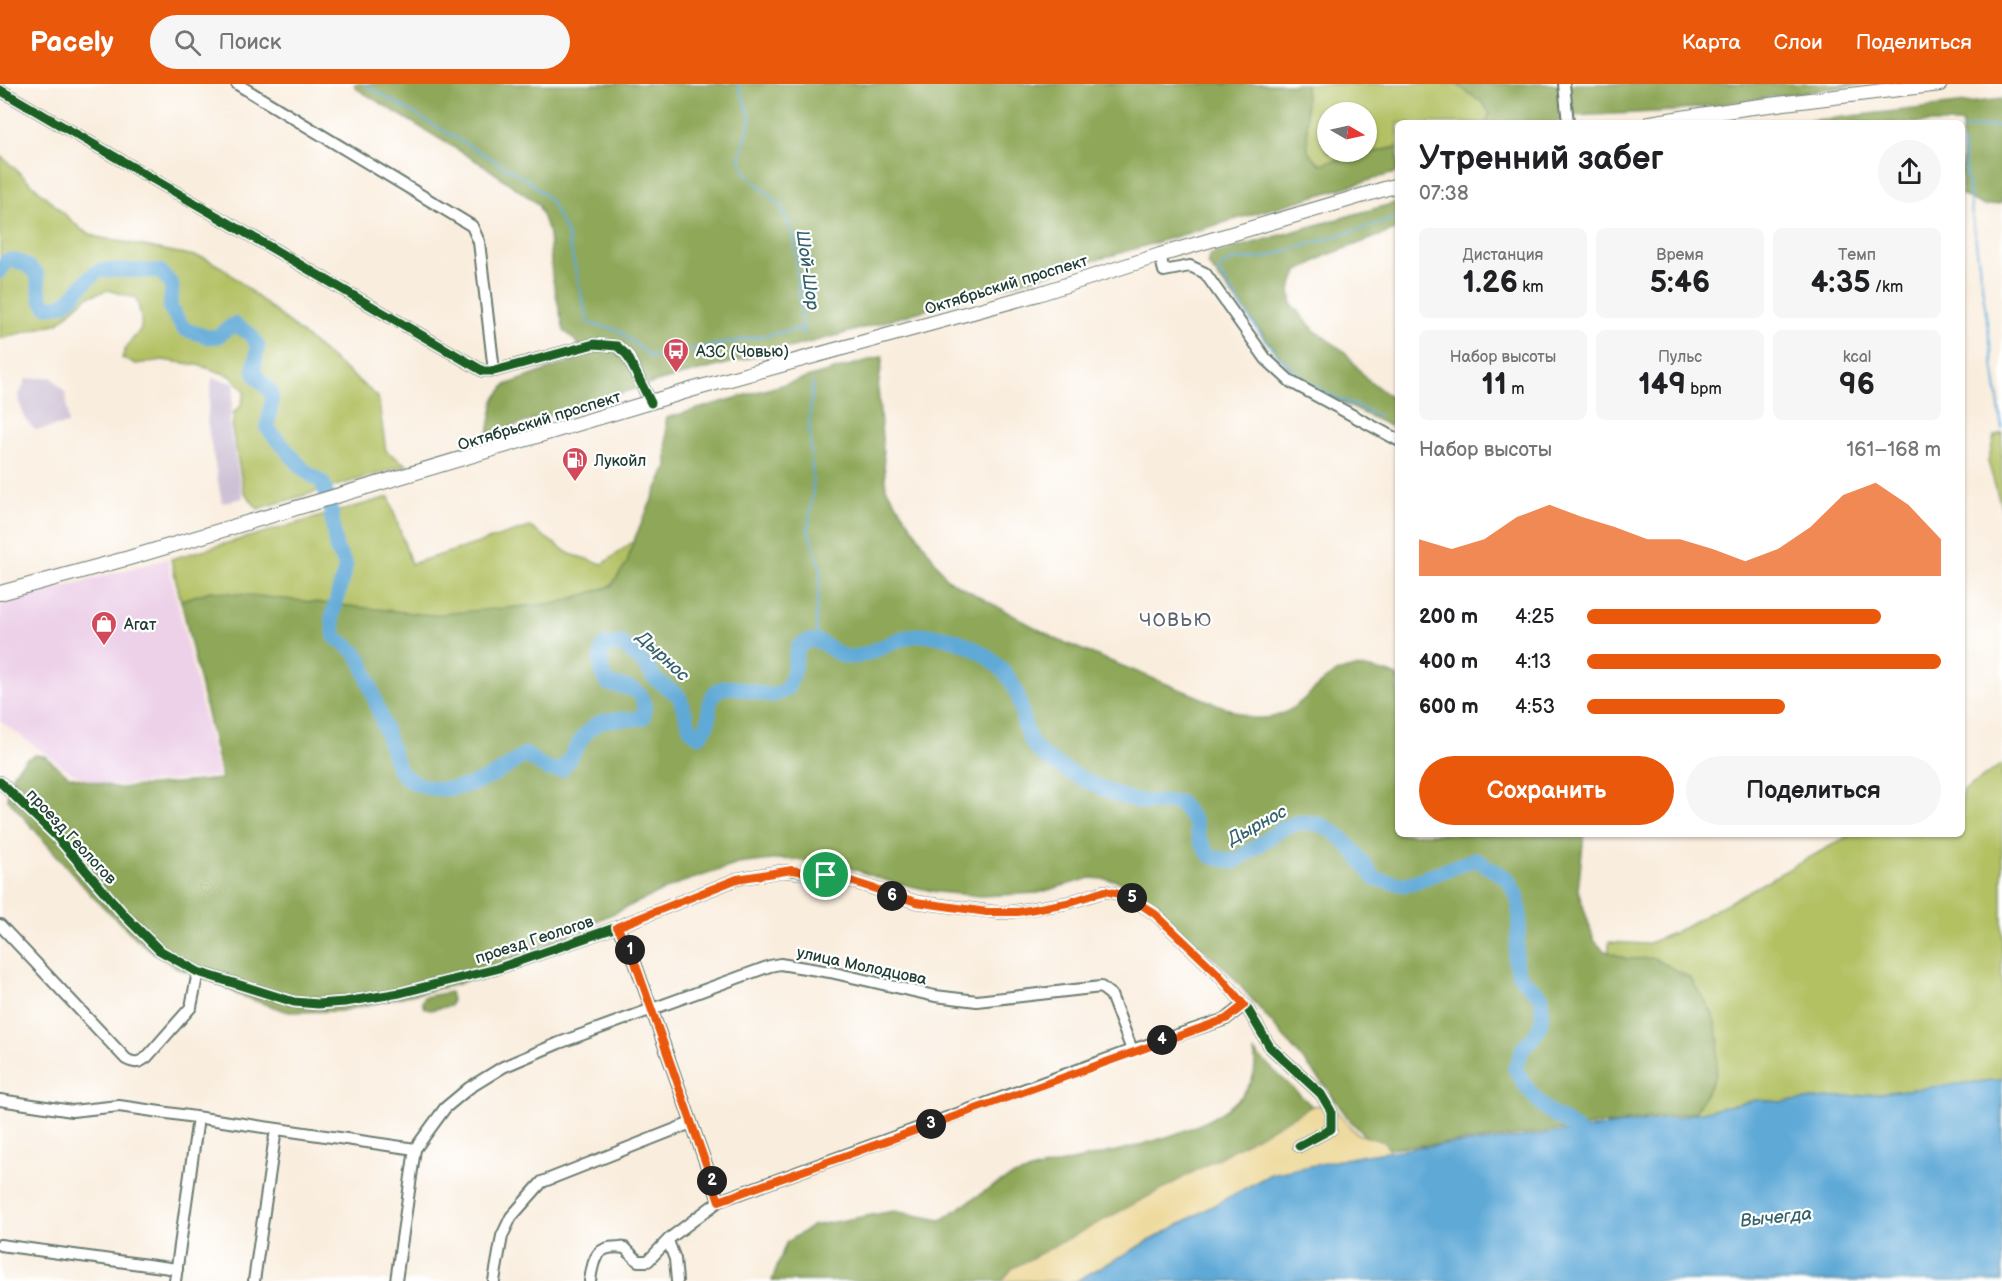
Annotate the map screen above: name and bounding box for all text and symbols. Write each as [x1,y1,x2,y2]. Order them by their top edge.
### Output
search box [150,15,570,69]
text: Pacely [30,26,114,59]
icon: search [171,26,204,59]
text: Поиск [219,29,281,56]
text: Карта [1682,30,1741,55]
text: Слои [1774,30,1823,55]
text: Поделиться [1856,30,1972,55]
north arrow [1317,102,1377,162]
map controls [1317,102,1377,162]
text: Утренний забег [1419,139,1664,179]
button: share [1878,140,1941,203]
text: 07:38 [1419,182,1469,206]
water label: Шой-Шор [791,229,824,311]
text: Дистанция [1463,246,1543,265]
text: Время [1656,246,1704,265]
text: Темп [1838,246,1876,265]
street label: Октябрьский проспект [923,251,1091,319]
text: 1.26 [1463,265,1518,301]
text: 5:46 [1650,265,1710,301]
text: 4:35 [1811,265,1871,301]
text: km [1518,278,1543,297]
text: /km [1871,278,1903,297]
bus stop icon: АЗС (Човью) [661,336,691,374]
place label: АЗС (Човью) [695,343,789,362]
text: Набор высоты [1450,348,1556,367]
text: Пульс [1658,348,1702,367]
text: kcal [1843,348,1871,367]
text: 11 [1482,367,1507,403]
text: 149 [1638,367,1686,403]
text: 96 [1839,367,1875,403]
text: m [1507,380,1524,399]
text: bpm [1686,380,1722,399]
street label: Октябрьский проспект [456,387,624,455]
text: Набор высоты [1419,438,1552,462]
text: 161–168 m [1847,438,1941,462]
fuel station icon: Лукойл [560,445,590,483]
place label: Лукойл [593,452,646,471]
text: 200 m [1419,605,1478,629]
text: 4:25 [1515,605,1555,629]
shop icon: Агат [89,609,119,647]
district label: ЧОВЬЮ [1139,610,1213,631]
place label: Агат [123,616,157,635]
water label: Дырнос [631,626,693,686]
text: 400 m [1419,650,1478,674]
text: 4:13 [1515,650,1551,674]
text: 600 m [1419,695,1479,719]
text: 4:53 [1515,695,1555,719]
button: Сохранить [1419,756,1674,825]
button: Поделиться [1686,756,1941,825]
street label: проезд Геологов [22,785,120,889]
water label: Дырнос [1223,801,1291,850]
pin [800,849,851,900]
icon: arrive [809,858,842,891]
pin: 6 [877,881,907,911]
pin: 5 [1117,883,1147,913]
text: 6 [887,886,897,905]
text: 5 [1127,888,1137,907]
street label: проезд Геологов [473,912,597,969]
pin: 1 [615,935,645,965]
text: 1 [627,940,633,959]
street label: улица Молодцова [795,943,929,990]
pin: 4 [1147,1025,1177,1055]
text: 4 [1157,1030,1167,1049]
pin: 3 [916,1109,946,1139]
text: 3 [926,1114,936,1133]
pin: 2 [697,1166,727,1196]
text: 2 [707,1171,717,1190]
water label: Вычегда [1739,1203,1813,1232]

